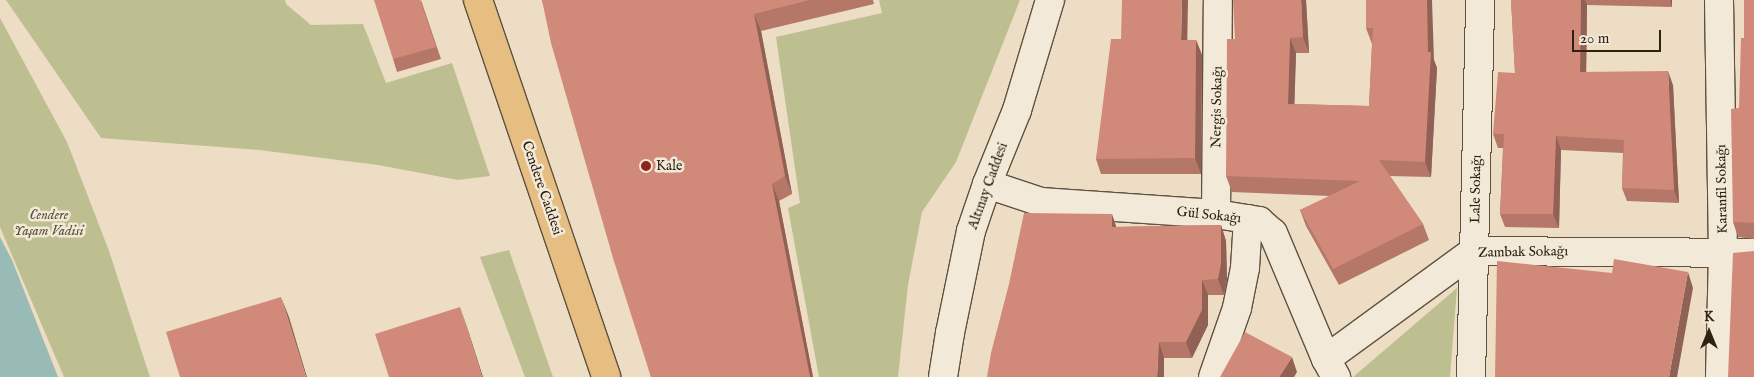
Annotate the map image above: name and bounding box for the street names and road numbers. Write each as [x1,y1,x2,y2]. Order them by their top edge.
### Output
street label: Nergis Sokağı [1208,66,1226,148]
street label: Cendere Caddesi [518,139,566,237]
street label: Altınay Caddesi [965,140,1011,232]
street label: Karanfil Sokağı [1713,144,1731,234]
street label: Lale Sokağı [1467,154,1485,224]
street label: Gül Sokağı [1176,203,1242,227]
street label: Zambak Sokağı [1478,243,1568,261]

